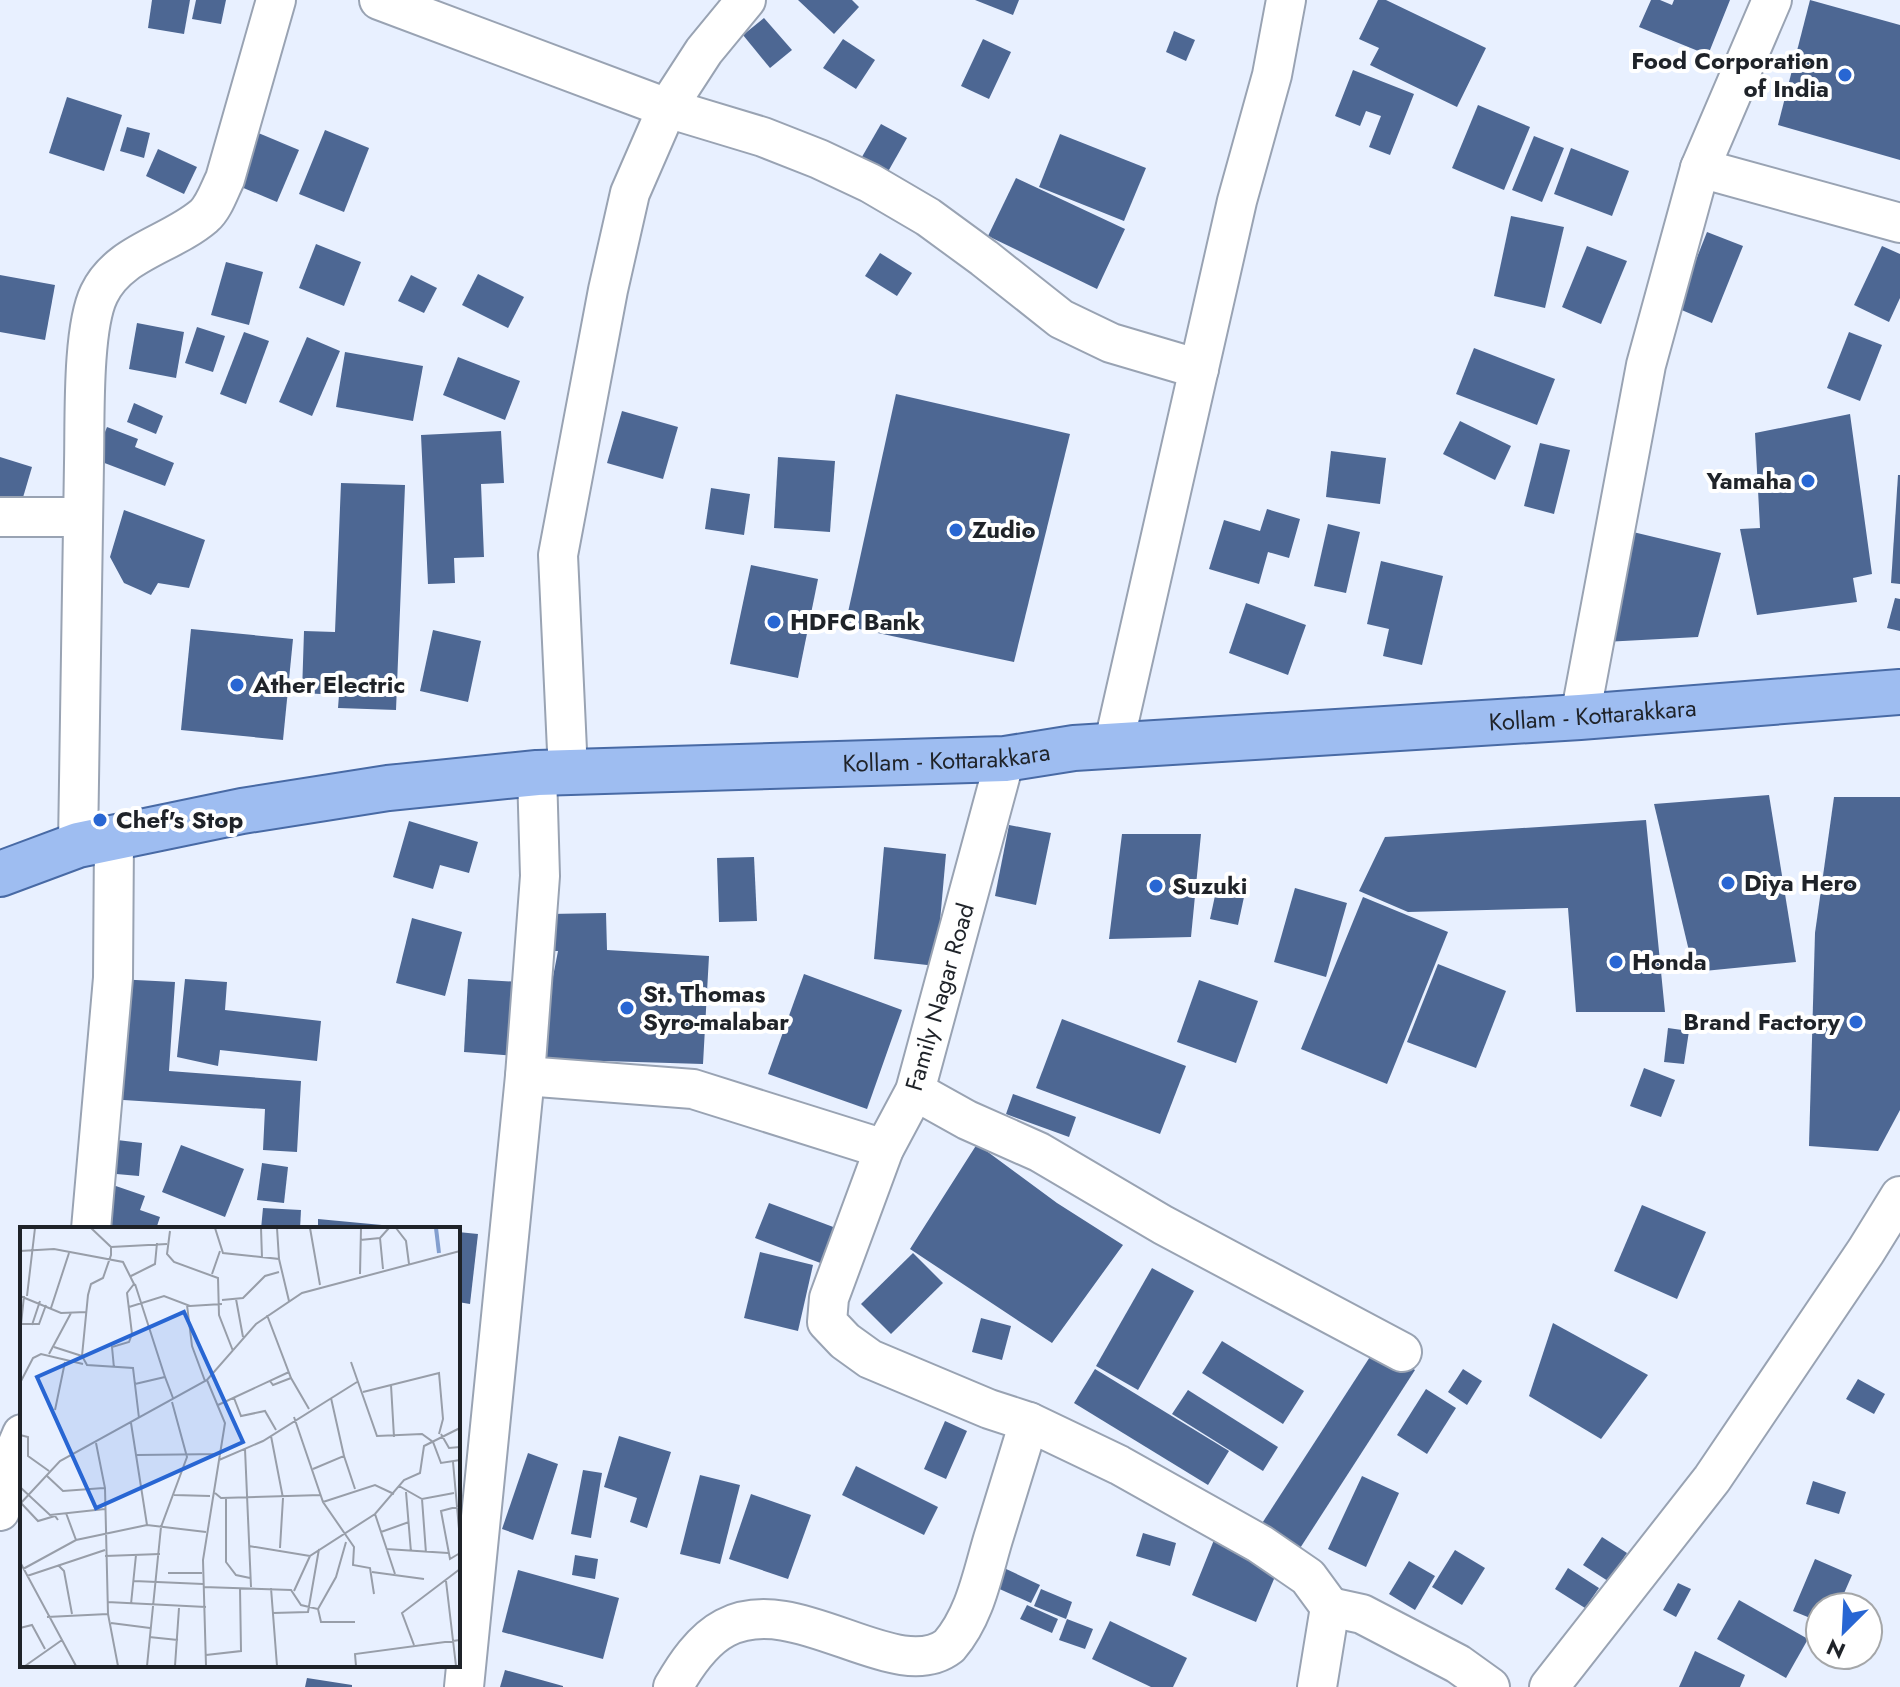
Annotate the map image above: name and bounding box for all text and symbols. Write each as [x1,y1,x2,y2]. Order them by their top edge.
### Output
place label: Food Corporation of India [1631,43,1829,106]
marker: Food Corporation of India [1836,66,1854,84]
place label: Yamaha [1705,463,1792,498]
marker: Yamaha [1799,472,1817,490]
place label: Zudio [972,512,1036,547]
marker: Zudio [947,521,965,539]
place label: HDFC Bank [790,604,920,639]
marker: HDFC Bank [765,613,783,631]
place label: Ather Electric [252,667,405,702]
marker: Ather Electric [228,676,246,694]
street label: Kollam - Kottarakkara [1488,690,1698,740]
street label: Kollam - Kottarakkara [842,734,1053,781]
place label: Chef's Stop [116,802,243,837]
marker: Chef's Stop [91,811,109,829]
place label: Diya Hero [1744,865,1857,900]
place label: Suzuki [1172,868,1247,903]
marker: Diya Hero [1719,874,1737,892]
marker: Suzuki [1147,877,1165,895]
street label: Family Nagar Road [896,899,983,1095]
place label: Honda [1632,944,1707,979]
marker: Honda [1607,953,1625,971]
place label: St. Thomas Syro-malabar [643,976,789,1039]
marker: St. Thomas Syro-malabar [618,999,636,1017]
place label: Brand Factory [1683,1004,1840,1039]
marker: Brand Factory [1847,1013,1865,1031]
inset map [20,1227,460,1667]
north arrow [1804,1591,1884,1671]
text: N [1821,1631,1850,1667]

